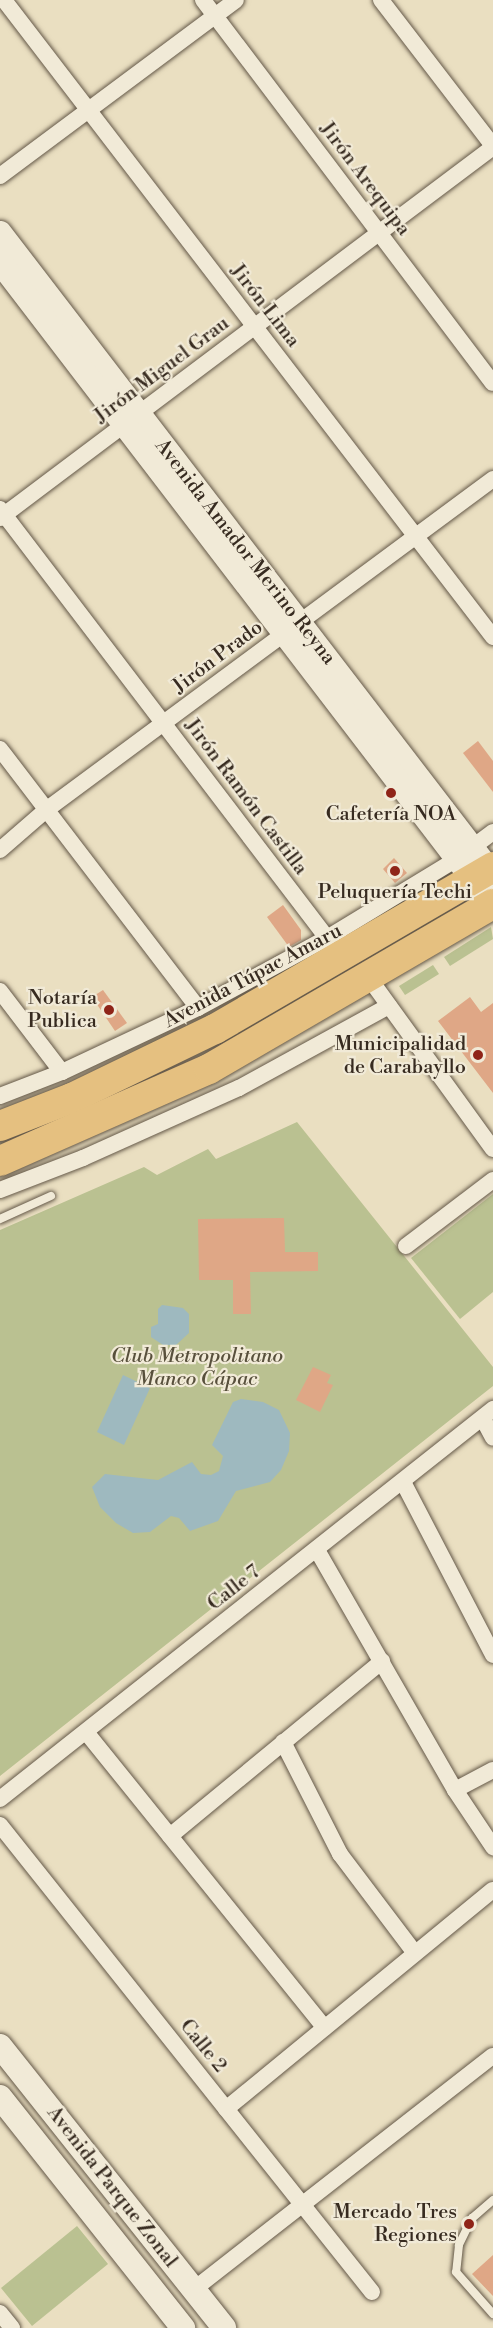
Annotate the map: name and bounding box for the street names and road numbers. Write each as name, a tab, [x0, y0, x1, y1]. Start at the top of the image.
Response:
street label: Jirón Arequipa	[315, 118, 415, 240]
street label: Jirón Lima	[225, 260, 305, 352]
street label: Jirón Miguel Grau	[90, 312, 234, 428]
street label: Avenida Amador Merino Reyna	[150, 434, 340, 670]
street label: Jirón Prado	[168, 615, 268, 699]
street label: Jirón Ramón Castilla	[180, 714, 312, 880]
street label: Avenida Túpac Amaru	[160, 919, 346, 1033]
street label: Calle 7	[203, 1560, 265, 1616]
street label: Calle 2	[174, 2015, 232, 2077]
street label: Avenida Parque Zonal	[42, 2102, 182, 2272]

